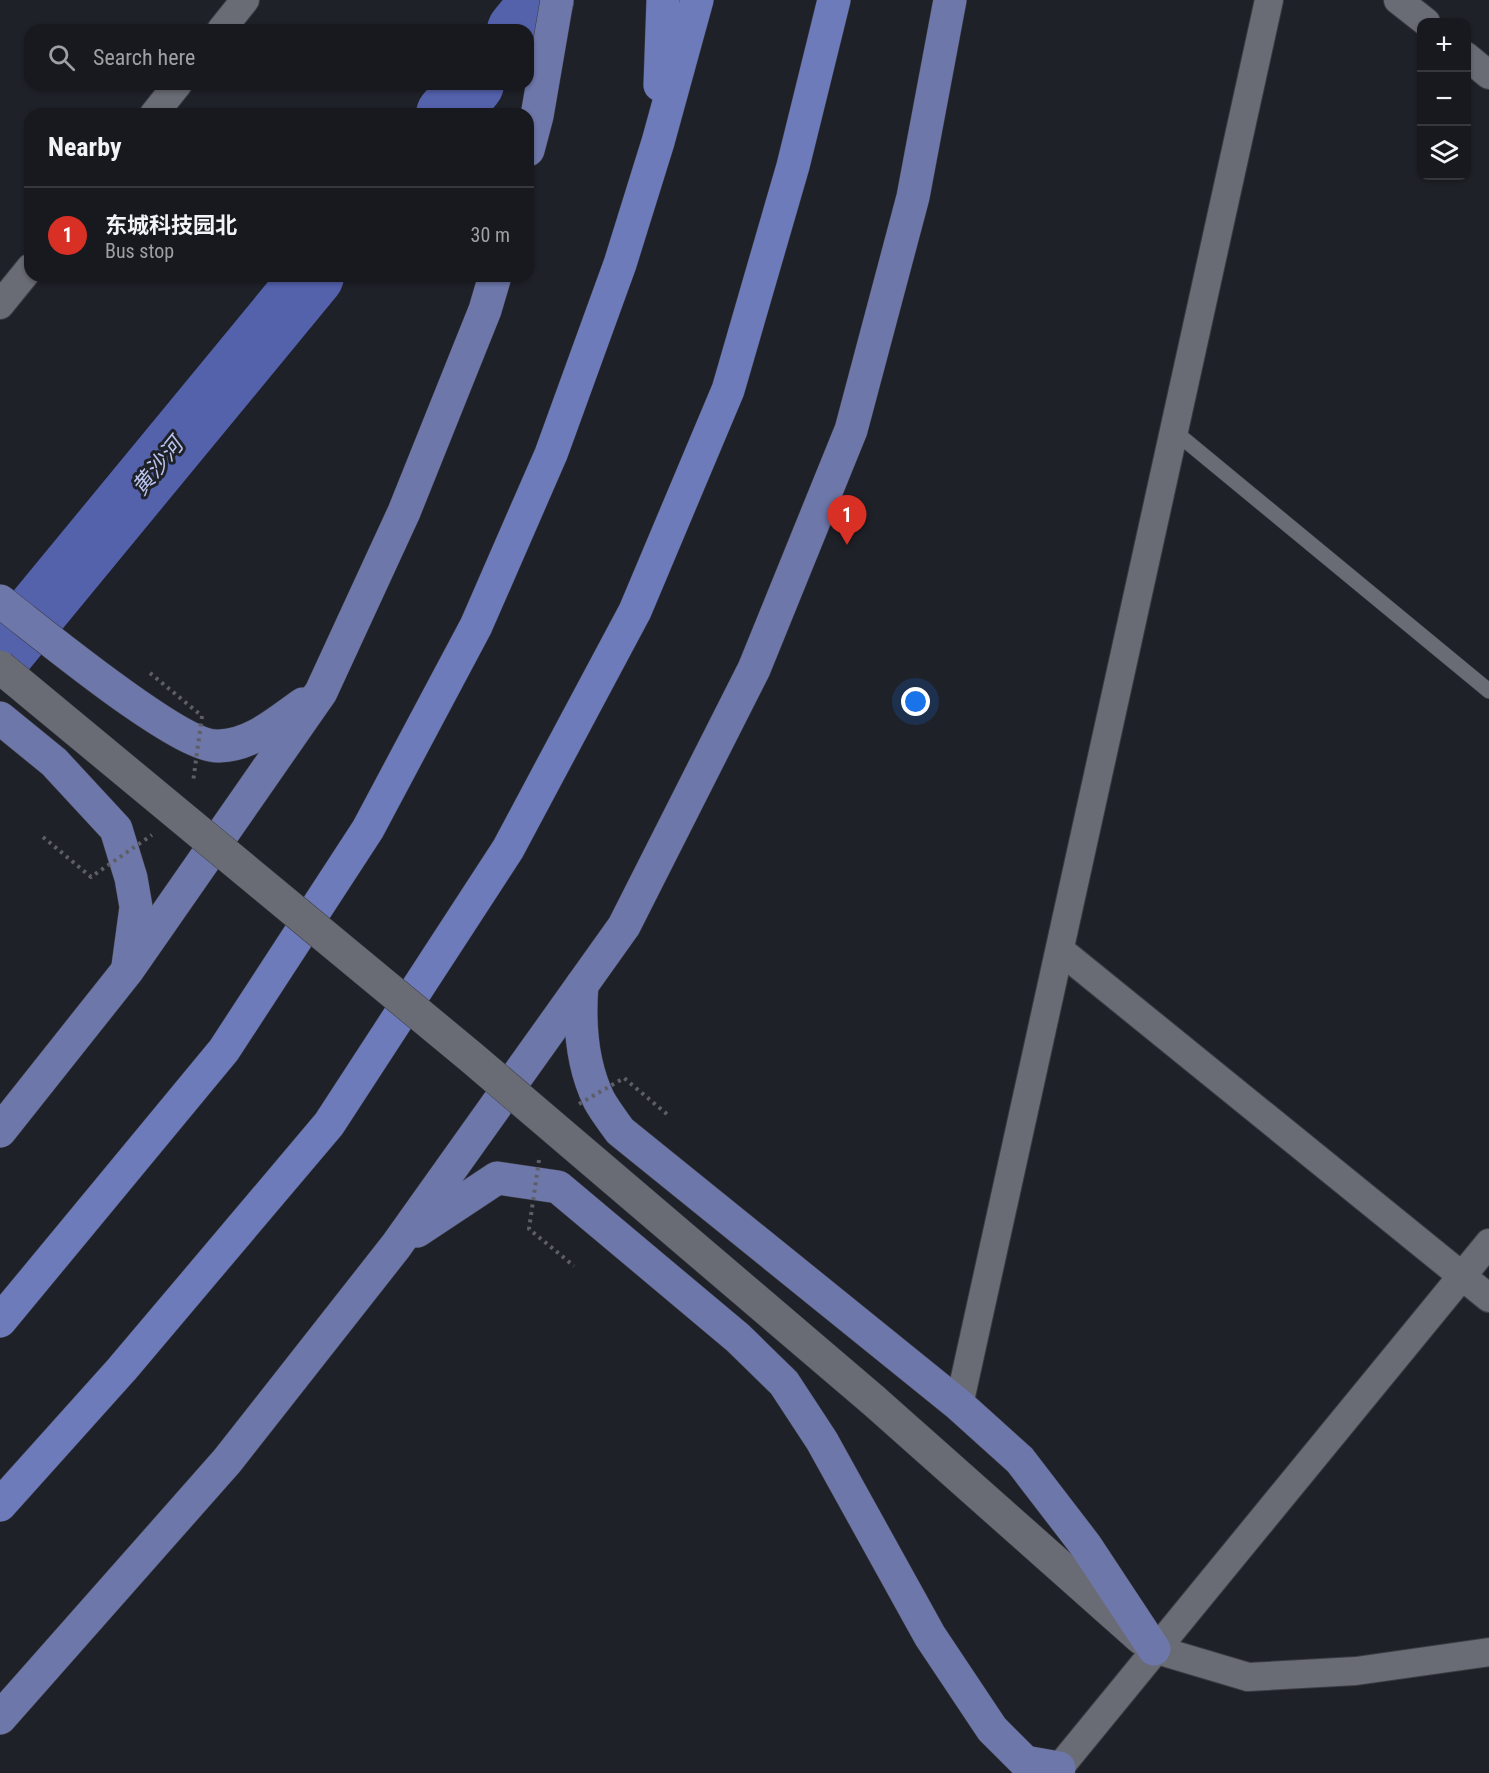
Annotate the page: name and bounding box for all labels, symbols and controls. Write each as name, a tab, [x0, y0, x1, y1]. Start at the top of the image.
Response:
map controls	[1417, 18, 1471, 180]
button: +	[1417, 18, 1471, 72]
search box	[24, 24, 534, 90]
icon: search	[45, 41, 78, 74]
text: Search here	[93, 45, 195, 70]
button: −	[1417, 72, 1471, 126]
button: layers	[1417, 126, 1471, 180]
text: Nearby	[48, 132, 122, 162]
text: 东城科技园北	[105, 213, 237, 238]
text: 1	[62, 223, 73, 247]
text: 30 m	[471, 223, 510, 247]
text: Bus stop	[105, 239, 174, 263]
water label: 黄沙河	[127, 430, 190, 500]
pin: 1	[828, 496, 866, 545]
your location	[901, 687, 930, 716]

